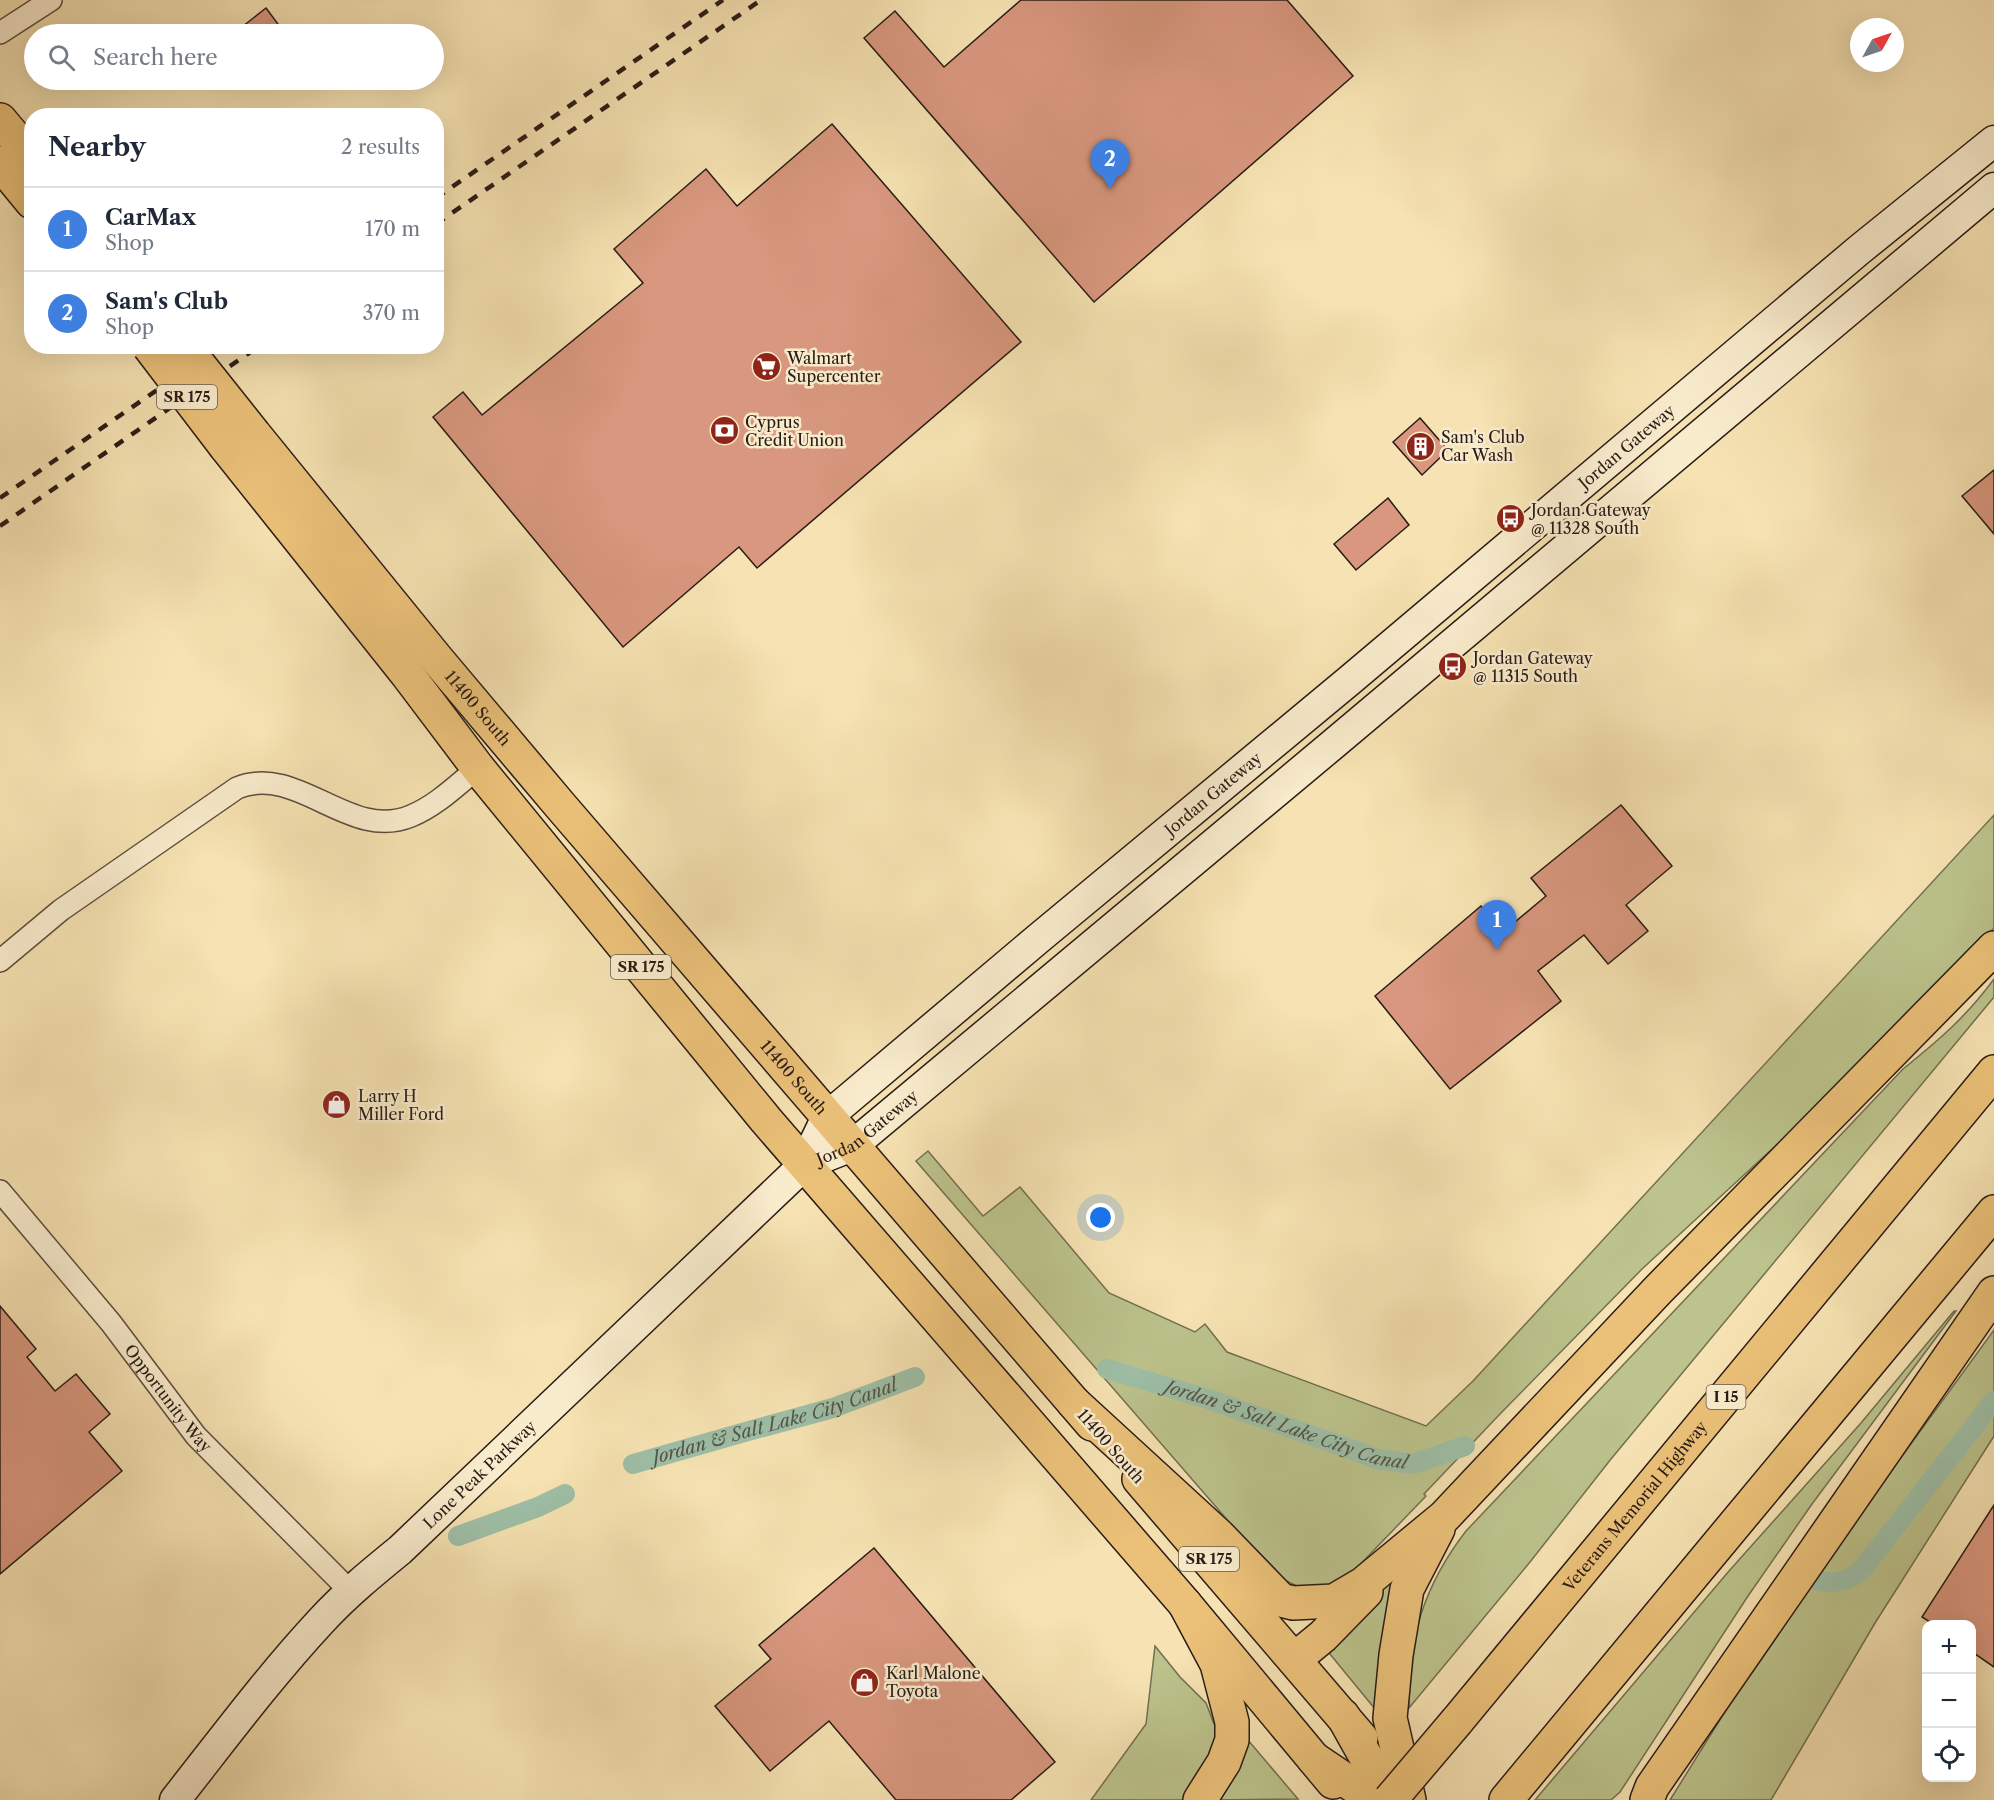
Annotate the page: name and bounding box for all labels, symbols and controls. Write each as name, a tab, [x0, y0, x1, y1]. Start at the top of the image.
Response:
north arrow	[1850, 18, 1904, 72]
search box	[24, 24, 444, 90]
icon: search	[45, 41, 78, 74]
text: Search here	[93, 44, 218, 71]
text: Nearby	[48, 131, 146, 163]
text: 2 results	[341, 135, 420, 159]
pin: 2	[1090, 140, 1130, 189]
text: CarMax	[105, 204, 196, 231]
text: 1	[63, 217, 72, 241]
text: 170 m	[365, 217, 420, 241]
text: Shop	[105, 231, 154, 255]
text: Sam's Club	[105, 288, 228, 315]
text: 2	[62, 301, 73, 325]
text: 370 m	[363, 301, 420, 325]
text: Shop	[105, 315, 154, 339]
place label: Walmart Supercenter	[786, 348, 881, 386]
supermarket icon: Walmart Supercenter	[750, 351, 782, 383]
road number: SR 175	[157, 385, 217, 409]
street label: Jordan Gateway	[1572, 400, 1679, 495]
place label: Cyprus Credit Union	[745, 412, 844, 450]
bank icon: Cyprus Credit Union	[708, 415, 740, 447]
place label: Sam's Club Car Wash	[1441, 427, 1525, 465]
building icon: Sam's Club Car Wash	[1404, 430, 1436, 462]
place label: Jordan Gateway @ 11328 South	[1528, 500, 1652, 538]
bus stop icon: Jordan Gateway @ 11328 South	[1494, 503, 1526, 535]
place label: Jordan Gateway @ 11315 South	[1470, 648, 1594, 686]
bus stop icon: Jordan Gateway @ 11315 South	[1436, 651, 1468, 683]
street label: 11400 South	[441, 666, 515, 750]
street label: Jordan Gateway	[1158, 747, 1266, 842]
pin: 1	[1478, 900, 1516, 950]
road number: SR 175	[611, 955, 671, 979]
street label: 11400 South	[756, 1036, 832, 1119]
street label: Jordan Gateway	[811, 1085, 922, 1170]
place label: Larry H Miller Ford	[358, 1086, 444, 1124]
shop icon: Larry H Miller Ford	[321, 1089, 353, 1121]
your location	[1086, 1203, 1115, 1232]
street label: Opportunity Way	[121, 1340, 217, 1457]
water label: Jordan & Salt Lake City Canal	[645, 1373, 902, 1470]
water label: Jordan & Salt Lake City Canal	[1157, 1374, 1411, 1474]
road number: I 15	[1706, 1385, 1746, 1409]
street label: 11400 South	[1073, 1405, 1149, 1487]
street label: Lone Peak Parkway	[419, 1415, 541, 1533]
street label: Veterans Memorial Highway	[1558, 1416, 1712, 1596]
road number: SR 175	[1179, 1547, 1239, 1571]
map controls	[1922, 1620, 1976, 1782]
button: +	[1922, 1620, 1976, 1674]
place label: Karl Malone Toyota	[886, 1663, 981, 1701]
shop icon: Karl Malone Toyota	[849, 1666, 881, 1698]
button: −	[1922, 1674, 1976, 1728]
button: locate	[1922, 1728, 1976, 1782]

